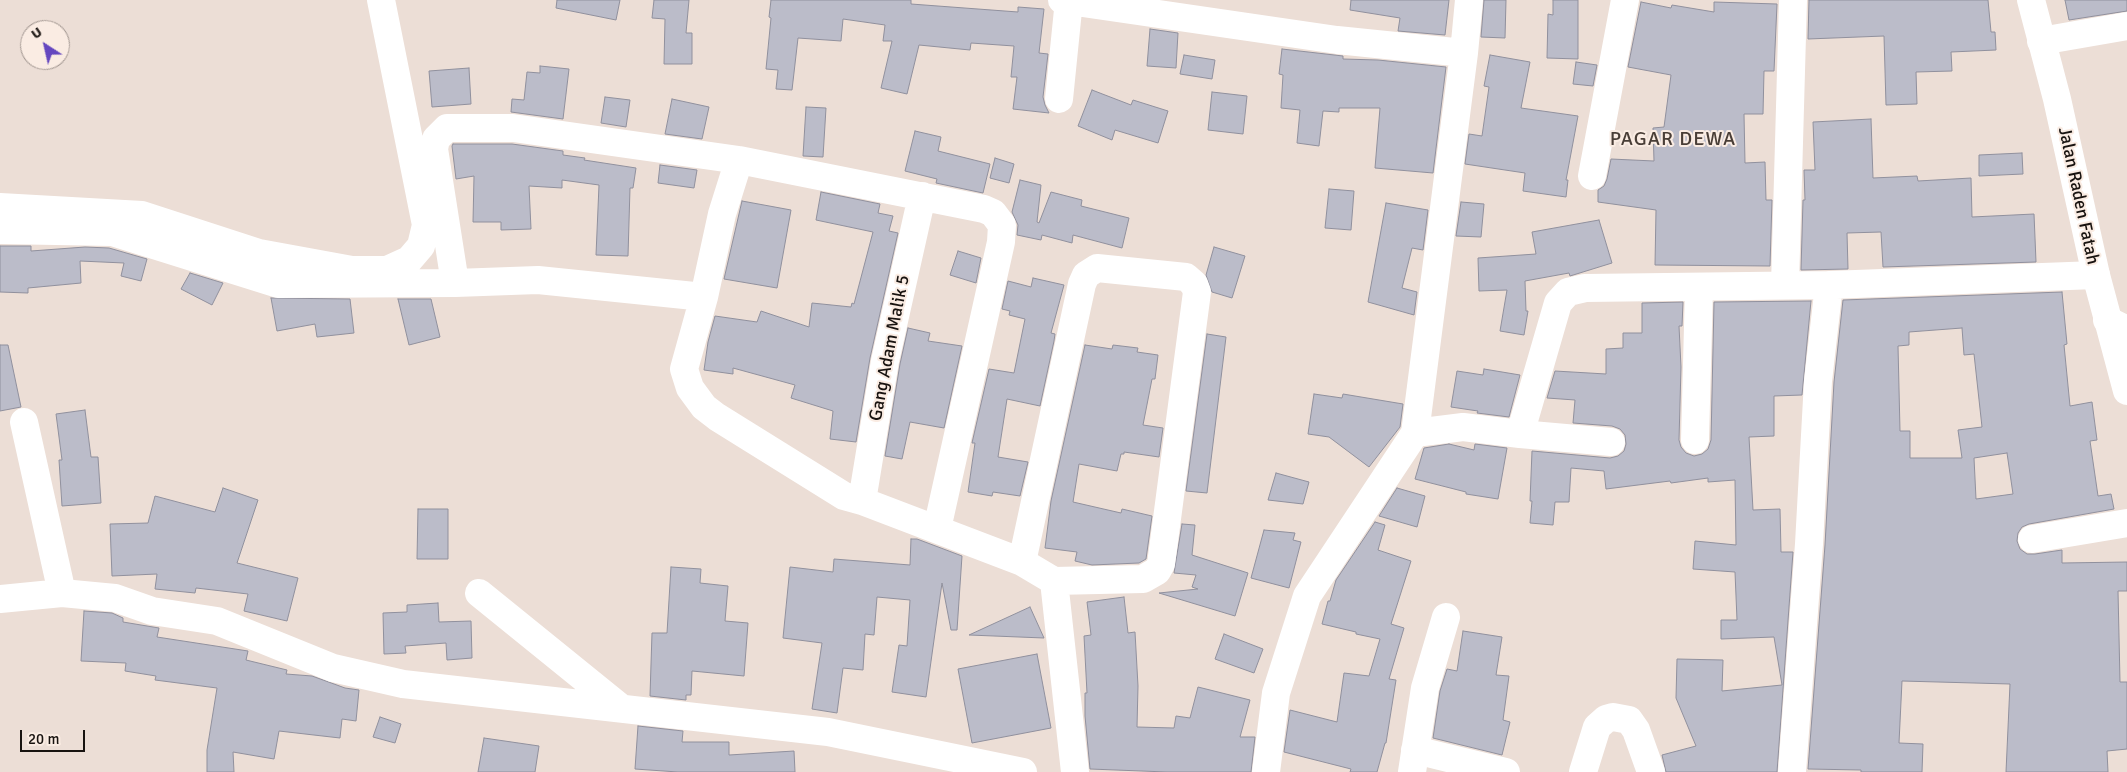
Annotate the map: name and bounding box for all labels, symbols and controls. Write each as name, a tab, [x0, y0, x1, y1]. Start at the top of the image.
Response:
north arrow	[20, 20, 70, 70]
text: U	[28, 23, 45, 43]
street label: Jalan Raden Fatah	[2053, 125, 2103, 267]
district label: PAGAR DEWA	[1608, 128, 1738, 152]
street label: Gang Adam Malik 5	[865, 273, 915, 423]
scale bar	[22, 720, 88, 752]
text: 20 m	[28, 730, 59, 748]

